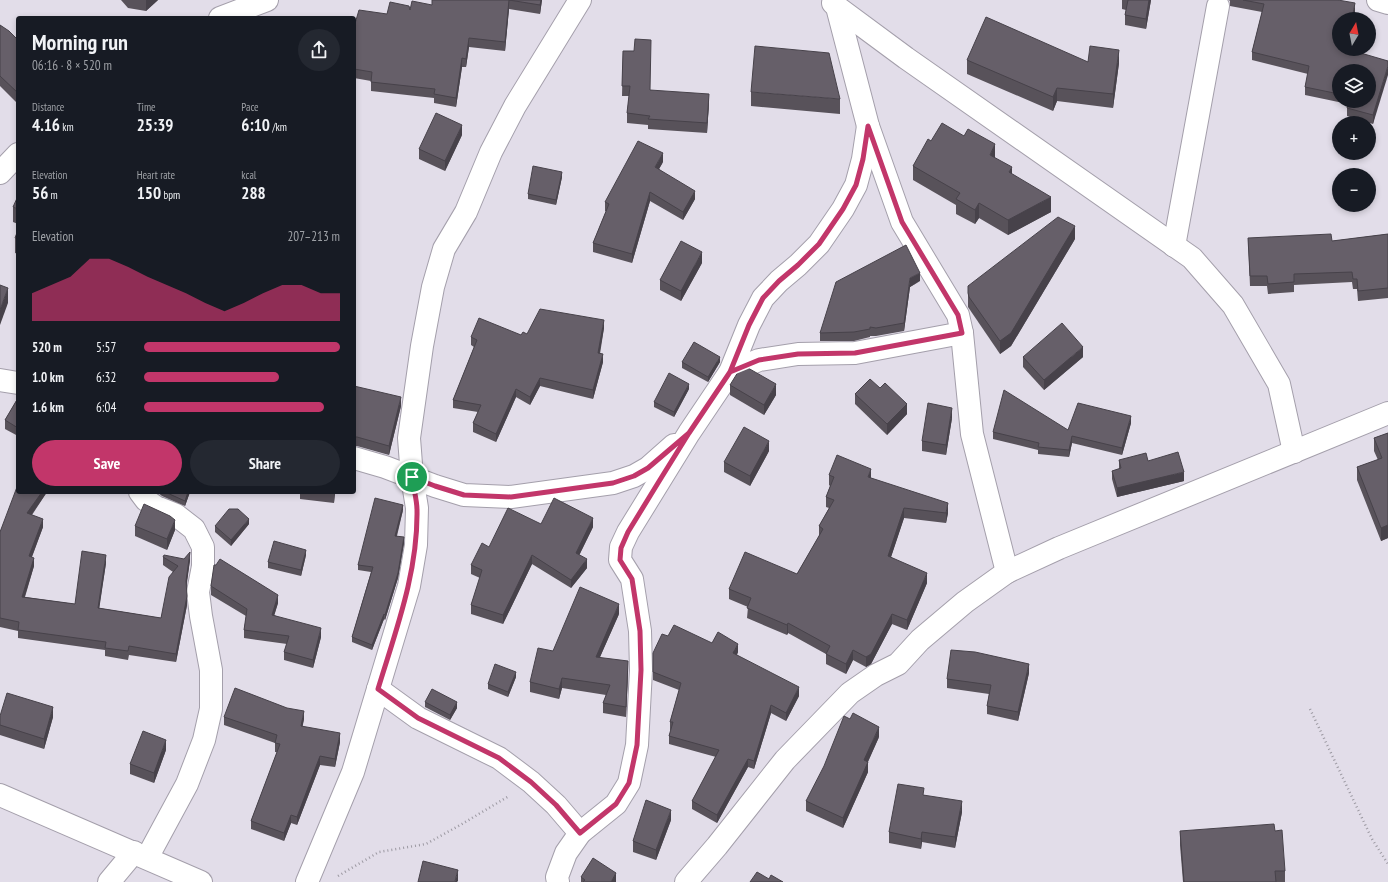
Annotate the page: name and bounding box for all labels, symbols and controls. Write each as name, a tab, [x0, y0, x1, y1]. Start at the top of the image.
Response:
north arrow	[1332, 12, 1376, 56]
map controls	[1332, 12, 1376, 212]
text: Morning run	[32, 28, 128, 56]
button: share	[298, 29, 340, 71]
text: 06:16 · 8 × 520 m	[32, 57, 112, 74]
button: layers	[1332, 64, 1376, 108]
text: Distance	[32, 100, 64, 114]
text: Time	[137, 100, 156, 114]
text: Pace	[241, 100, 259, 114]
text: 4.16	[32, 114, 60, 136]
text: 25:39	[137, 114, 173, 136]
text: 6:10	[241, 114, 270, 136]
button: +	[1332, 116, 1376, 160]
text: km	[60, 120, 74, 134]
text: /km	[270, 120, 287, 134]
text: Elevation	[32, 168, 67, 182]
text: Heart rate	[137, 168, 175, 182]
text: kcal	[241, 168, 256, 182]
button: −	[1332, 168, 1376, 212]
text: 56	[32, 182, 48, 204]
text: 150	[137, 182, 161, 204]
text: 288	[241, 182, 266, 204]
text: m	[48, 188, 58, 202]
text: bpm	[161, 188, 180, 202]
text: Elevation	[32, 228, 74, 245]
text: 207–213 m	[287, 228, 340, 245]
text: 520 m	[32, 339, 62, 356]
text: 5:57	[96, 339, 116, 356]
text: 1.0 km	[32, 369, 64, 386]
text: 6:32	[96, 369, 116, 386]
text: 1.6 km	[32, 399, 64, 416]
text: 6:04	[96, 399, 116, 416]
button: Save	[32, 440, 182, 486]
button: Share	[190, 440, 340, 486]
pin	[395, 460, 429, 494]
icon: arrive	[401, 466, 423, 488]

